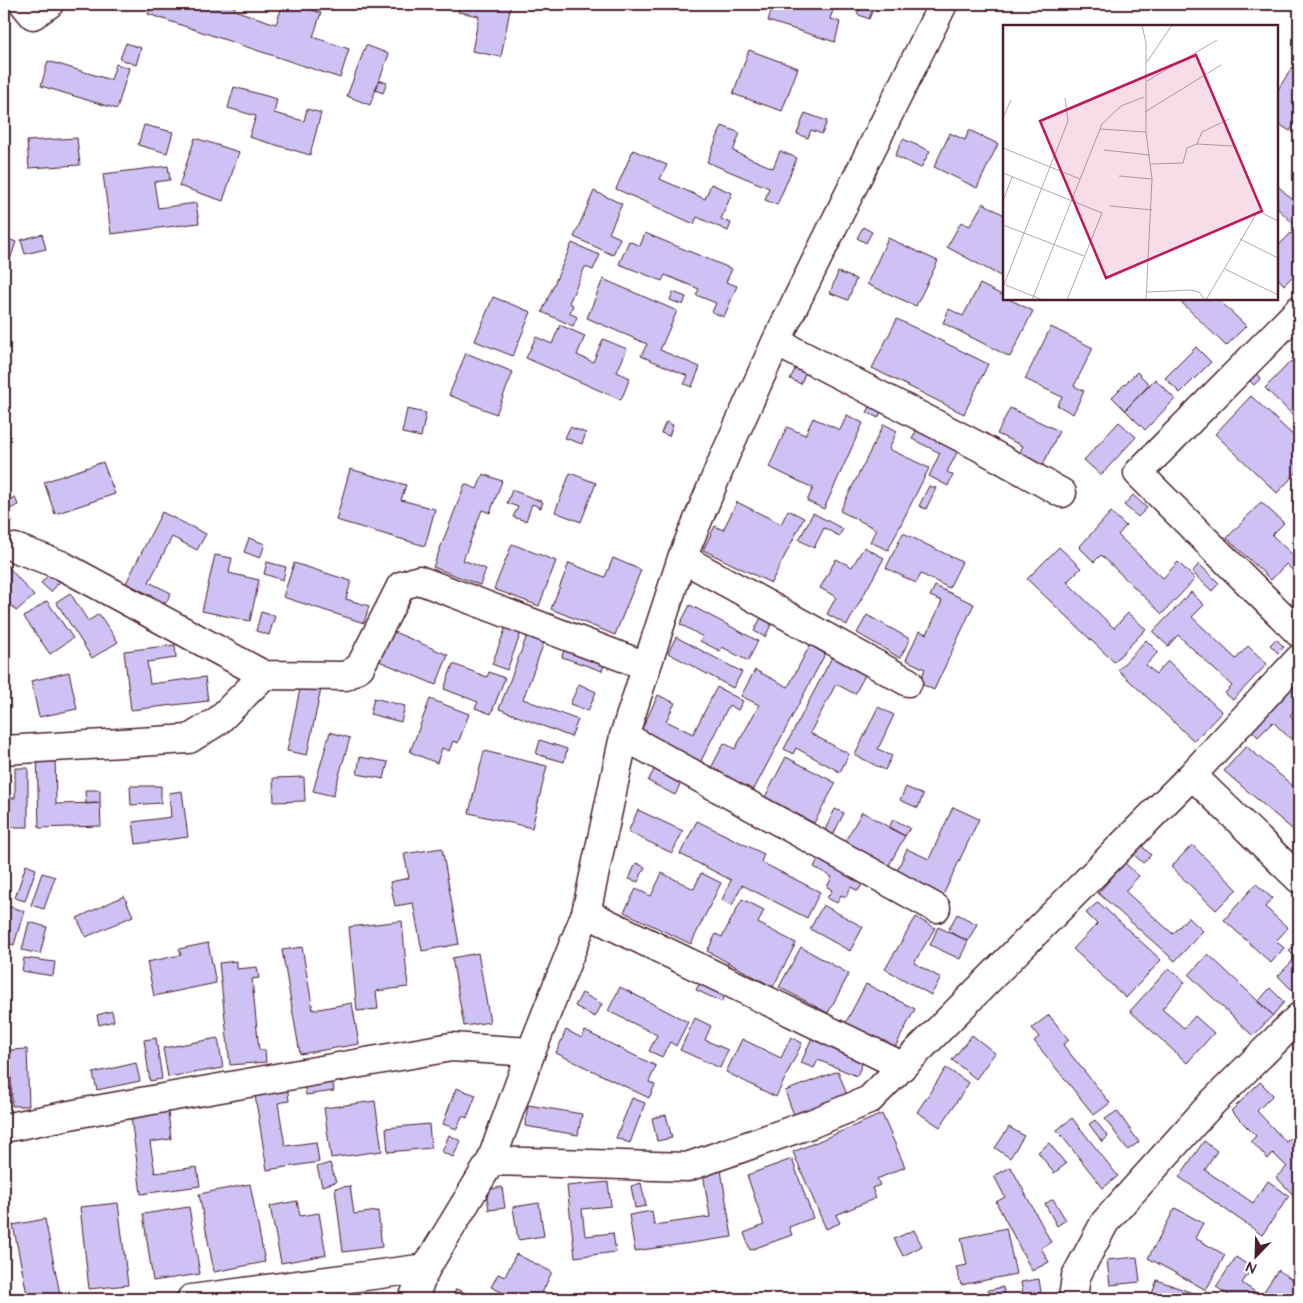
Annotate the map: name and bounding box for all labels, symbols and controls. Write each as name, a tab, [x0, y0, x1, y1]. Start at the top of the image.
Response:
inset map	[1003, 25, 1278, 300]
north arrow	[1230, 1230, 1280, 1280]
text: N	[1243, 1256, 1259, 1278]

